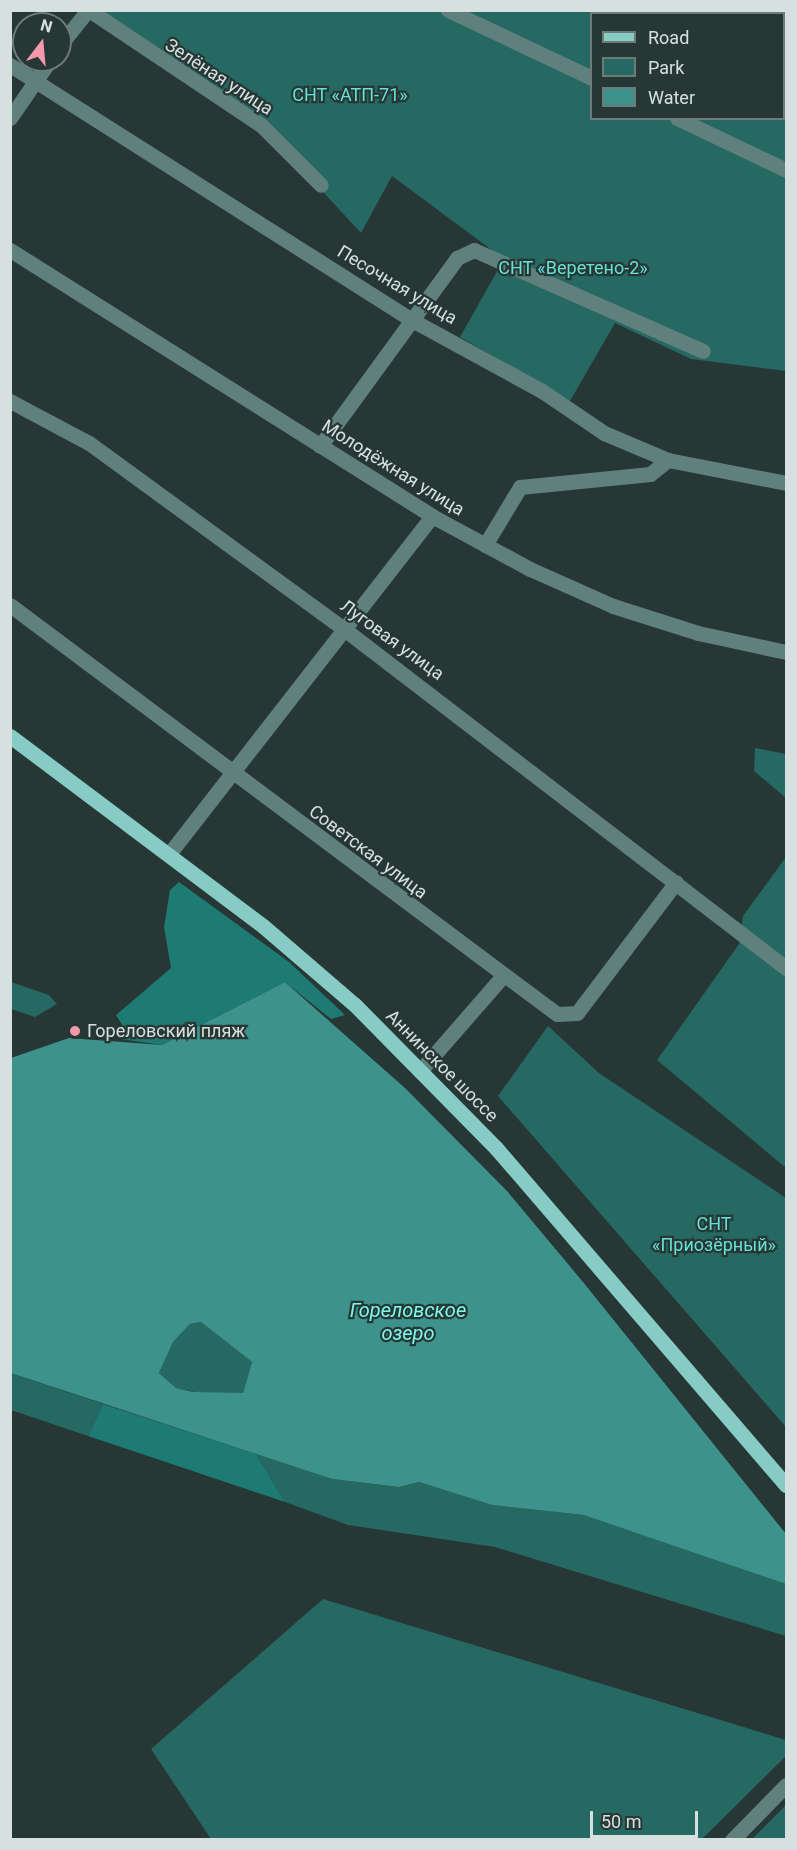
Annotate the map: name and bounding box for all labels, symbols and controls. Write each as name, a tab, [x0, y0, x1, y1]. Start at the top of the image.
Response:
north arrow	[12, 12, 72, 72]
legend	[590, 12, 785, 120]
text: N	[38, 15, 55, 37]
text: Road	[648, 27, 689, 48]
street label: Зелёная улица	[161, 34, 277, 120]
text: Park	[648, 57, 684, 78]
park label: СНТ «АТП-71»	[292, 84, 408, 106]
text: Water	[648, 87, 695, 108]
street label: Песочная улица	[333, 241, 461, 329]
park label: СНТ «Веретено-2»	[498, 257, 648, 279]
street label: Молодёжная улица	[318, 415, 468, 521]
street label: Луговая улица	[336, 595, 448, 685]
street label: Советская улица	[305, 801, 431, 903]
street label: Аннинское шоссе	[381, 1005, 503, 1127]
place label: Гореловский пляж	[87, 1020, 245, 1042]
marker: Гореловский пляж	[68, 1024, 82, 1038]
park label: СНТ «Приозёрный»	[652, 1214, 776, 1256]
water label: Гореловское озеро	[350, 1299, 466, 1346]
scale bar	[593, 1799, 701, 1837]
text: 50 m	[601, 1811, 641, 1832]

